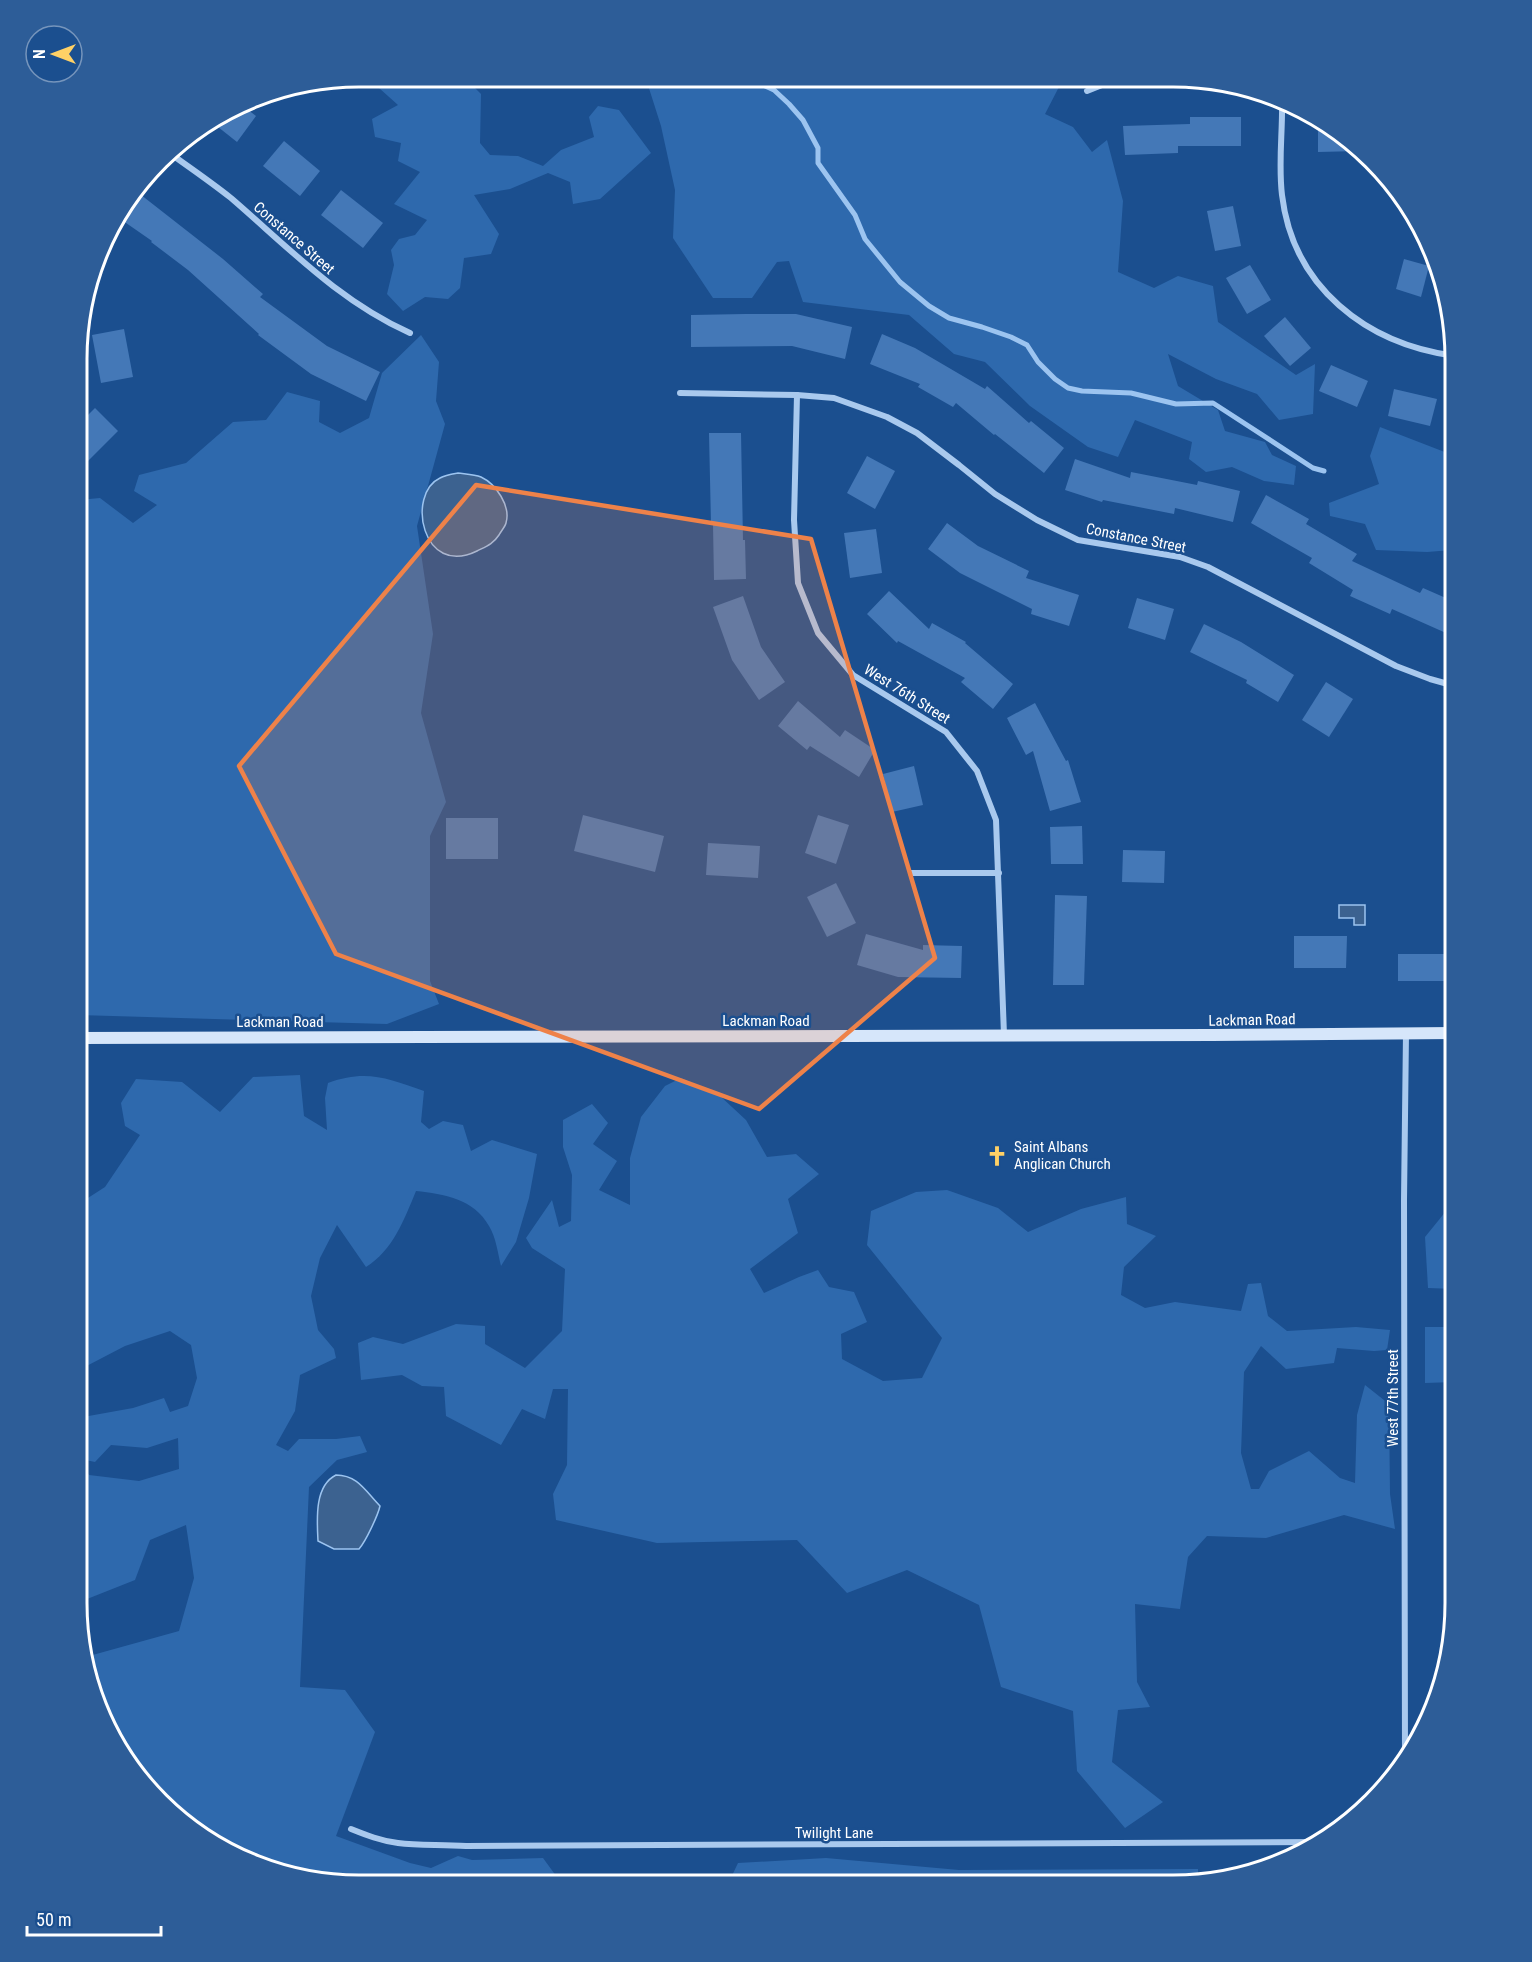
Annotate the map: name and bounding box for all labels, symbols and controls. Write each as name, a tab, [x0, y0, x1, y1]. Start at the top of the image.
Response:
north arrow	[24, 24, 84, 84]
text: N	[30, 49, 49, 59]
street label: Constance Street	[250, 198, 338, 278]
street label: Constance Street	[1084, 519, 1188, 557]
street label: West 76th Street	[861, 660, 953, 728]
street label: Lackman Road	[1208, 1010, 1296, 1030]
street label: Lackman Road	[722, 1012, 810, 1030]
street label: Lackman Road	[236, 1013, 324, 1031]
place label: Saint Albans Anglican Church	[1014, 1138, 1111, 1173]
church icon: Saint Albans Anglican Church	[985, 1144, 1009, 1168]
street label: West 77th Street	[1384, 1349, 1402, 1447]
street label: Twilight Lane	[795, 1824, 873, 1842]
scale bar	[27, 1899, 160, 1937]
text: 50 m	[36, 1909, 71, 1930]

